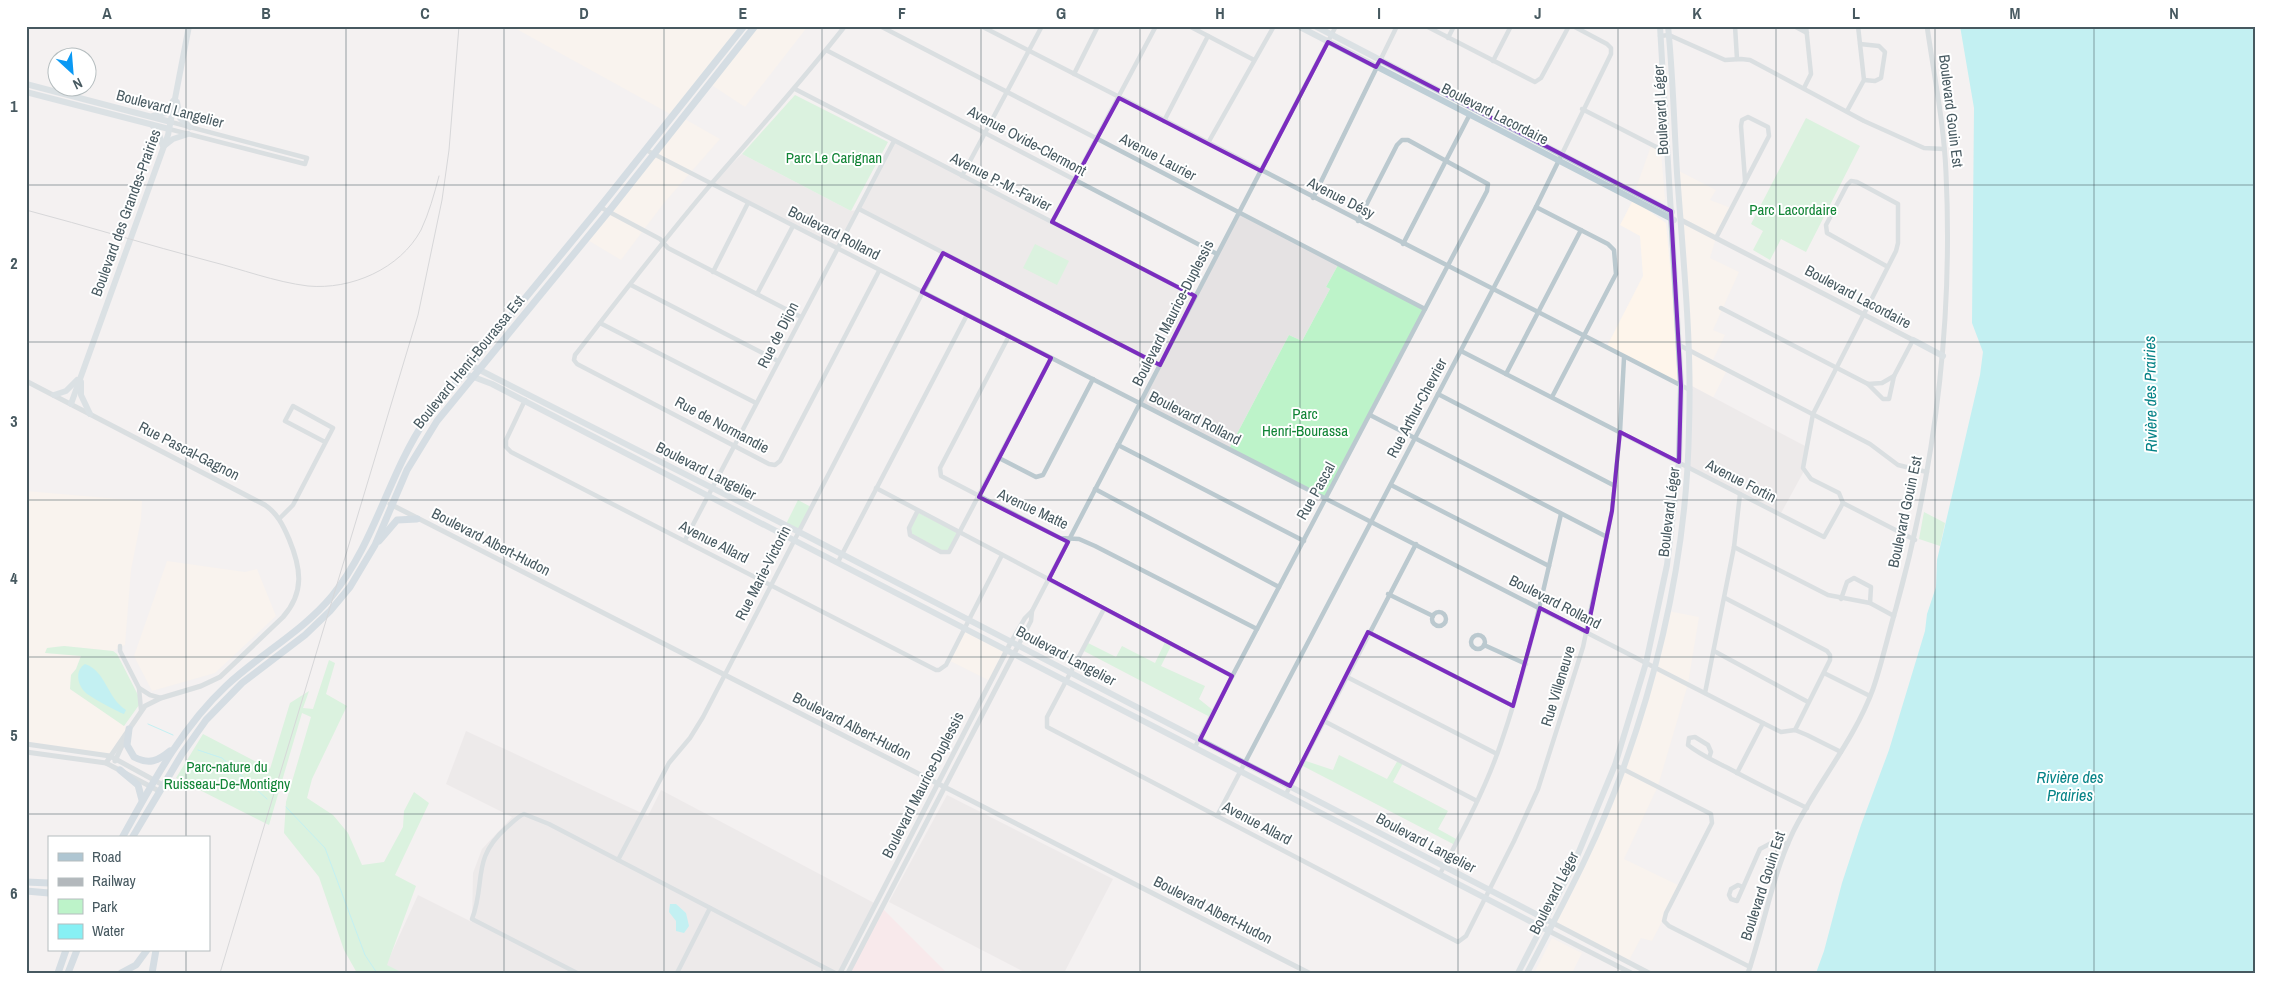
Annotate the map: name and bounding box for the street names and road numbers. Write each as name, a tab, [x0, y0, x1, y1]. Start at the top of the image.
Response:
street label: Boulevard Gouin Est	[1934, 53, 1969, 169]
street label: Boulevard Léger	[1648, 64, 1673, 156]
street label: Boulevard Lacordaire	[1438, 78, 1553, 150]
street label: Boulevard Langelier	[114, 84, 226, 133]
street label: Avenue Ovide-Clermont	[963, 100, 1091, 181]
street label: Boulevard des Grandes-Prairies	[85, 126, 166, 299]
street label: Avenue Laurier	[1115, 127, 1200, 186]
street label: Avenue P.-M.-Favier	[946, 147, 1055, 216]
street label: Avenue Désy	[1303, 171, 1379, 224]
street label: Boulevard Rolland	[785, 200, 884, 265]
street label: Boulevard Maurice-Duplessis	[1127, 236, 1219, 389]
street label: Boulevard Lacordaire	[1801, 260, 1915, 334]
street label: Boulevard Henri-Bourassa Est	[408, 290, 529, 433]
street label: Rue de Dijon	[752, 298, 803, 372]
street label: Rue Arthur-Chevrier	[1381, 354, 1452, 461]
street label: Boulevard Rolland	[1146, 385, 1245, 450]
street label: Rue de Normandie	[671, 391, 773, 458]
street label: Rue Pascal-Gagnon	[135, 416, 243, 485]
street label: Boulevard Langelier	[652, 436, 760, 505]
street label: Avenue Fortin	[1702, 453, 1780, 507]
street label: Boulevard Gouin Est	[1882, 454, 1927, 570]
street label: Rue Pascal	[1291, 458, 1340, 523]
street label: Boulevard Léger	[1653, 466, 1684, 558]
street label: Avenue Matte	[994, 483, 1072, 534]
street label: Boulevard Albert-Hudon	[428, 503, 554, 581]
street label: Avenue Allard	[675, 515, 753, 568]
street label: Rue Marie-Victorin	[730, 522, 795, 624]
street label: Boulevard Rolland	[1506, 569, 1605, 634]
street label: Boulevard Langelier	[1013, 620, 1120, 691]
street label: Rue Villeneuve	[1535, 643, 1580, 729]
street label: Boulevard Albert-Hudon	[789, 687, 915, 765]
street label: Boulevard Maurice-Duplessis	[877, 708, 969, 861]
street label: Avenue Allard	[1218, 795, 1296, 850]
street label: Boulevard Langelier	[1373, 807, 1480, 878]
street label: Boulevard Gouin Est	[1735, 828, 1790, 943]
street label: Boulevard Léger	[1524, 848, 1583, 938]
street label: Boulevard Albert-Hudon	[1150, 871, 1276, 949]

